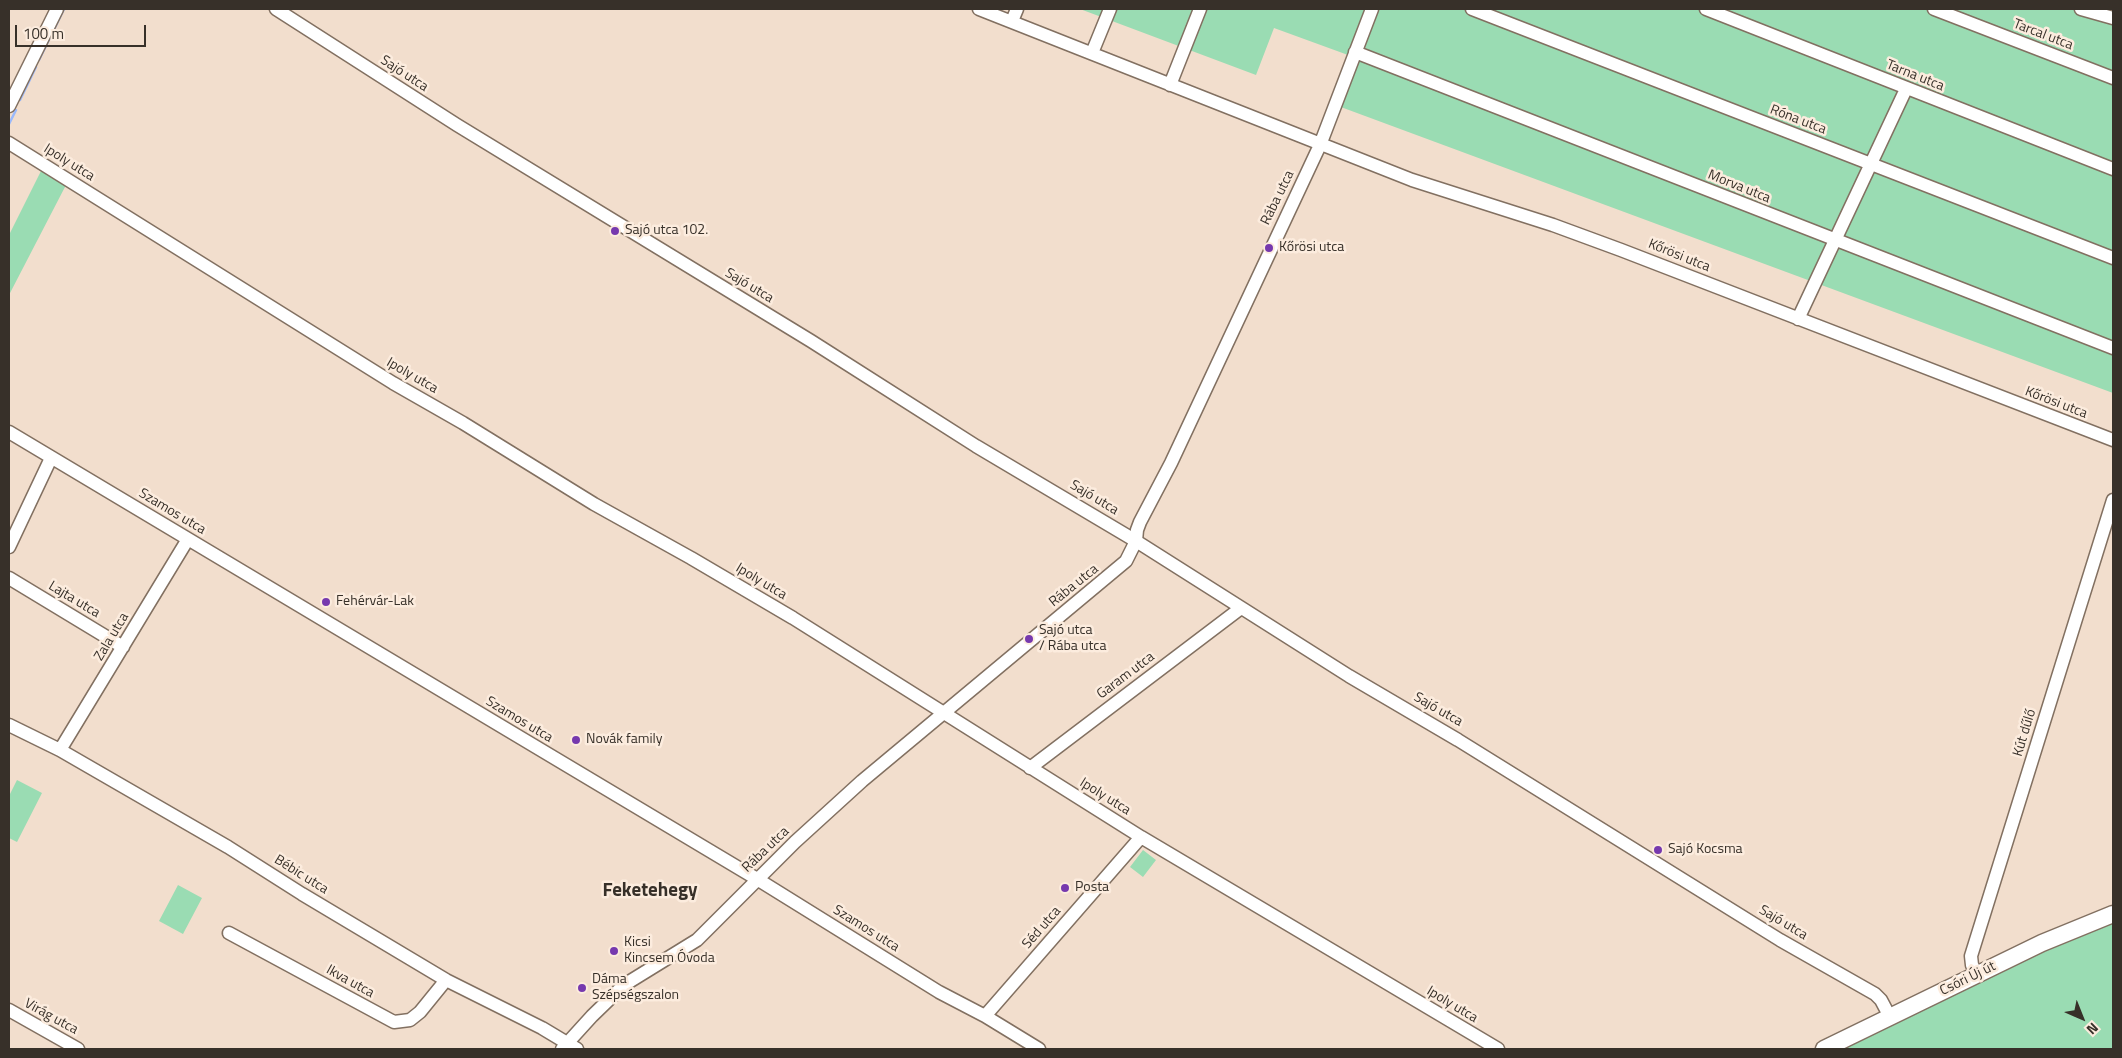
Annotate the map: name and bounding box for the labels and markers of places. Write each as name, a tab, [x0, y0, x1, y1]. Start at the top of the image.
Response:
place label: Sajó utca 102.	[625, 223, 708, 239]
marker: Sajó utca 102.	[609, 225, 621, 237]
place label: Kőrösi utca	[1279, 240, 1344, 256]
marker: Kőrösi utca	[1263, 242, 1275, 254]
place label: Fehérvár-Lak	[336, 594, 414, 610]
marker: Fehérvár-Lak	[320, 596, 332, 608]
place label: Sajó utca / Rába utca	[1039, 623, 1106, 656]
marker: Sajó utca / Rába utca	[1023, 633, 1035, 645]
place label: Novák family	[586, 732, 662, 748]
marker: Novák family	[570, 734, 582, 746]
place label: Sajó Kocsma	[1668, 842, 1743, 858]
marker: Sajó Kocsma	[1652, 844, 1664, 856]
place label: Posta	[1075, 880, 1109, 896]
marker: Posta	[1059, 882, 1071, 894]
place label: Kicsi Kincsem Óvoda	[624, 935, 715, 968]
marker: Kicsi Kincsem Óvoda	[608, 945, 620, 957]
place label: Dáma Szépségszalon	[592, 972, 679, 1004]
marker: Dáma Szépségszalon	[576, 982, 588, 994]

